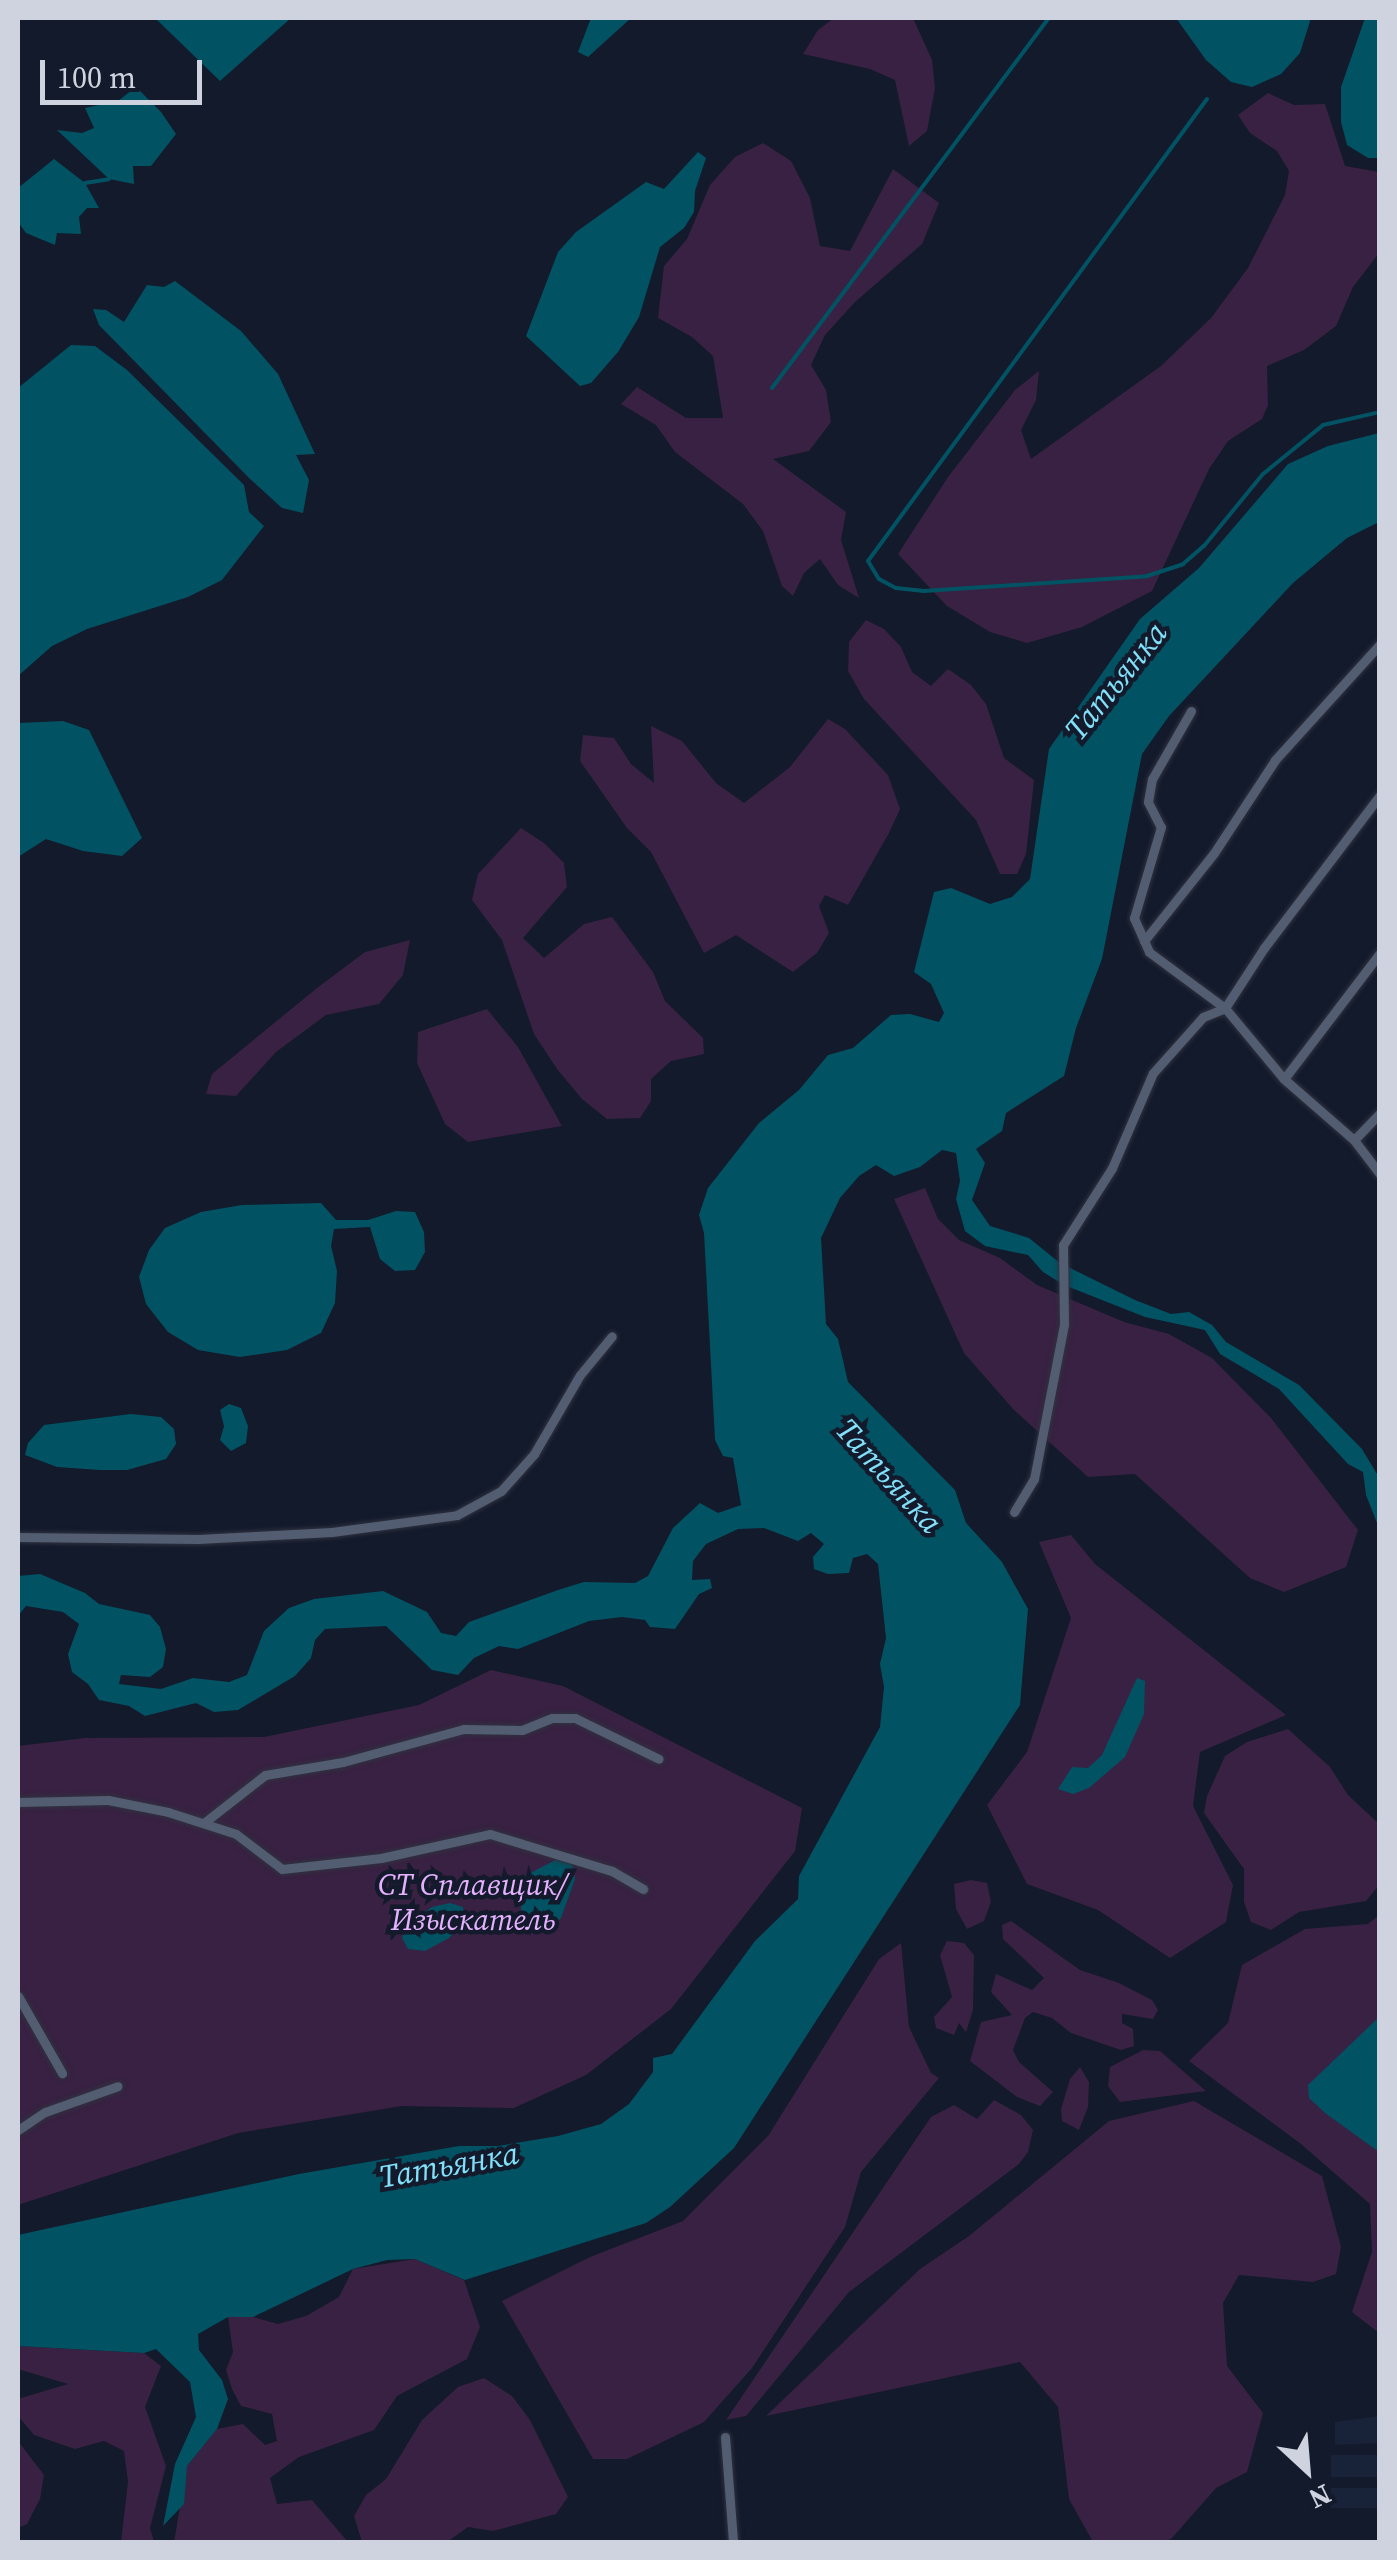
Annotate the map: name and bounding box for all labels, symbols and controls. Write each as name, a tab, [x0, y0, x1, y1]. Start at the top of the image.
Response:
scale bar	[45, 40, 208, 102]
text: 100 m	[57, 57, 136, 98]
water label: Татьянка	[1057, 614, 1175, 748]
water label: Татьянка	[828, 1411, 950, 1541]
park label: СТ Сплавщик/ Изыскатель	[378, 1867, 568, 1938]
water label: Татьянка	[376, 2134, 522, 2196]
north arrow	[1257, 2420, 1357, 2520]
text: N	[1303, 2475, 1338, 2519]

